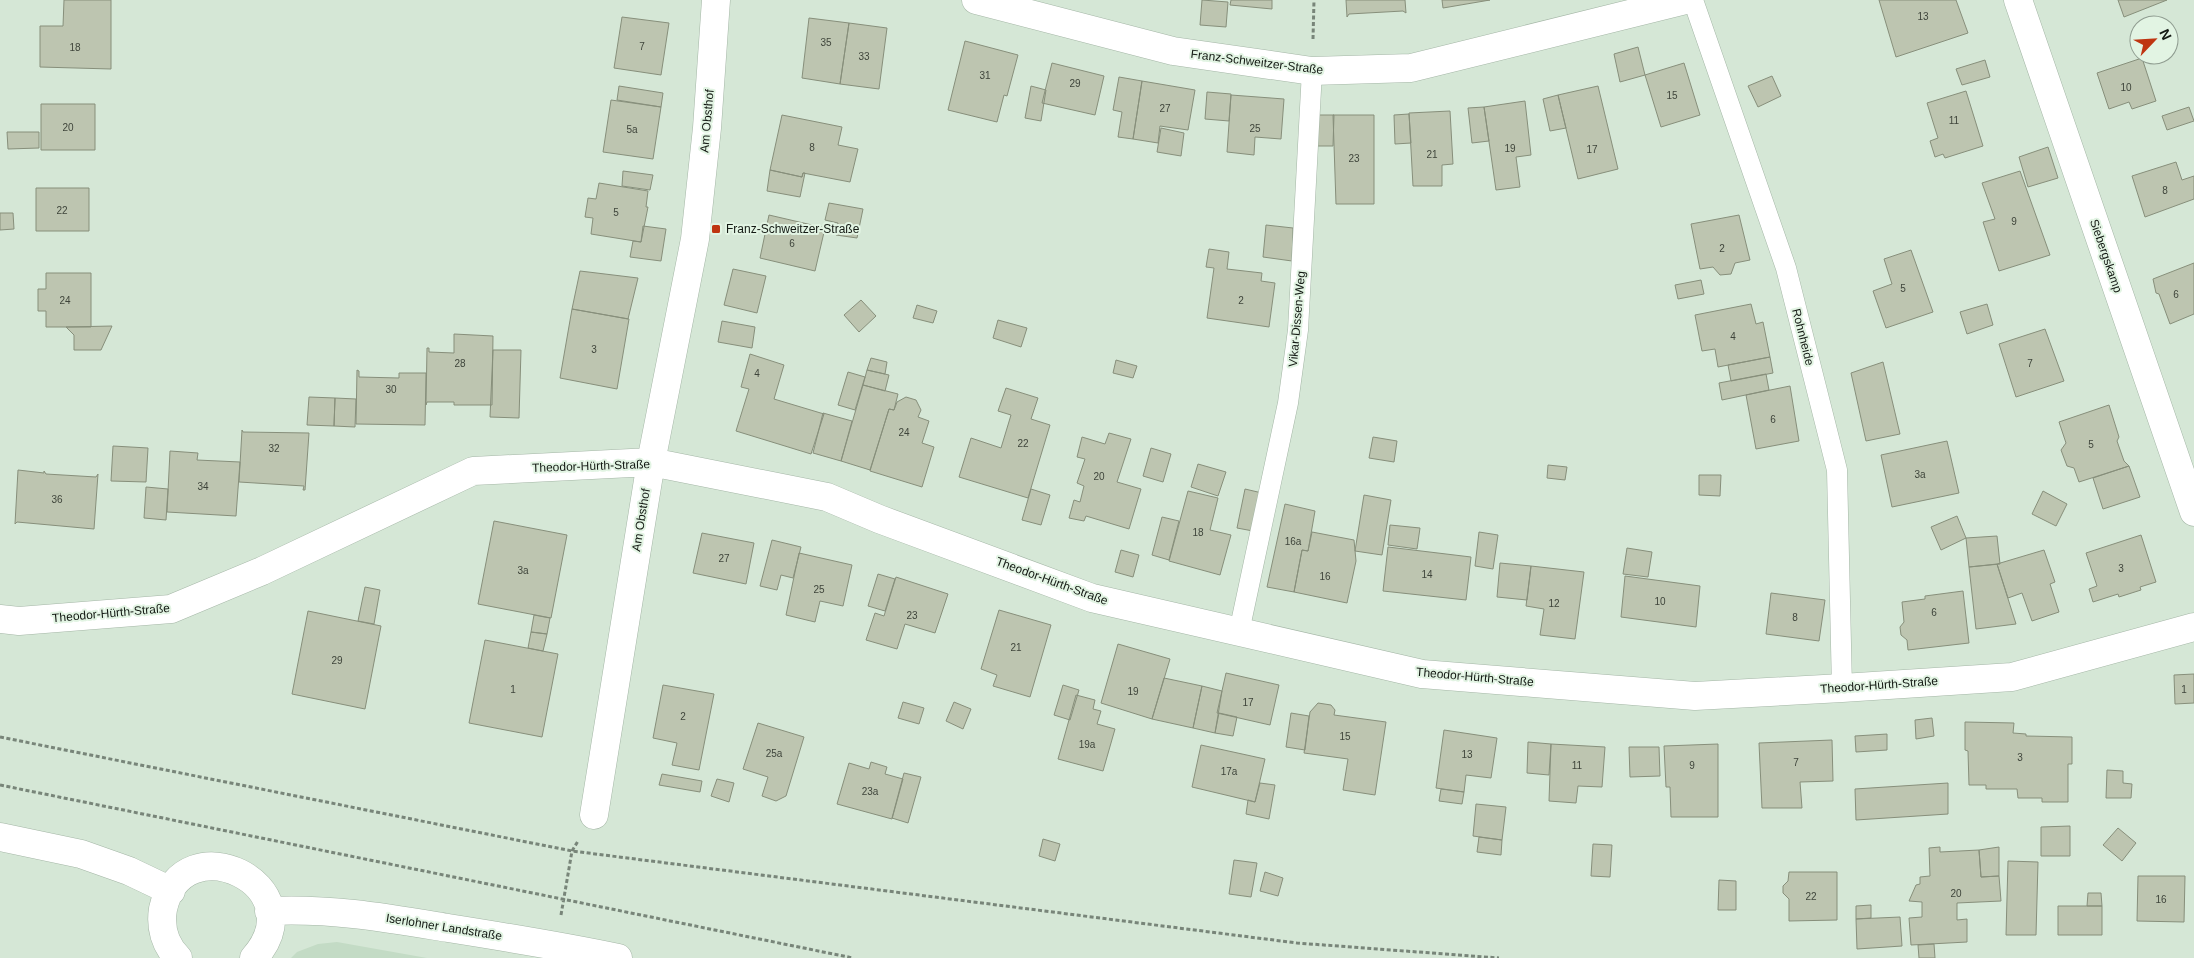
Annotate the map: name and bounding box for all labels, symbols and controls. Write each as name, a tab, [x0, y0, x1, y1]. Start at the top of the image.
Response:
house number: 13	[1917, 11, 1929, 22]
north arrow	[2129, 15, 2179, 65]
text: N	[2156, 27, 2175, 42]
house number: 35	[820, 37, 832, 48]
house number: 7	[639, 41, 645, 52]
house number: 18	[69, 42, 81, 53]
street label: Franz-Schweitzer-Straße	[1190, 47, 1324, 77]
house number: 33	[858, 51, 870, 62]
house number: 31	[979, 70, 991, 81]
house number: 29	[1069, 78, 1081, 89]
house number: 10	[2120, 82, 2132, 93]
street label: Am Obsthof	[697, 88, 717, 153]
house number: 15	[1666, 90, 1678, 101]
house number: 27	[1159, 103, 1171, 114]
house number: 11	[1949, 115, 1960, 126]
house number: 20	[62, 122, 74, 133]
house number: 25	[1249, 123, 1261, 134]
house number: 5a	[626, 124, 638, 135]
house number: 8	[809, 142, 815, 153]
house number: 19	[1504, 143, 1516, 154]
house number: 17	[1586, 144, 1598, 155]
house number: 21	[1426, 149, 1438, 160]
house number: 23	[1348, 153, 1360, 164]
house number: 8	[2162, 185, 2168, 196]
house number: 22	[56, 205, 68, 216]
house number: 5	[613, 207, 619, 218]
house number: 9	[2011, 216, 2017, 227]
street label: Siebergskamp	[2087, 217, 2125, 295]
place label: Franz-Schweitzer-Straße	[726, 222, 860, 236]
marker: Franz-Schweitzer-Straße	[710, 223, 722, 235]
house number: 6	[789, 238, 795, 249]
house number: 2	[1719, 243, 1725, 254]
street label: Vikar-Dissen-Weg	[1286, 270, 1308, 368]
house number: 5	[1900, 283, 1906, 294]
house number: 6	[2173, 289, 2179, 300]
house number: 24	[59, 295, 71, 306]
house number: 2	[1238, 295, 1244, 306]
street label: Rohnheide	[1789, 307, 1817, 367]
house number: 4	[1730, 331, 1736, 342]
house number: 3	[591, 344, 597, 355]
house number: 28	[454, 358, 466, 369]
house number: 7	[2027, 358, 2033, 369]
house number: 4	[754, 368, 760, 379]
house number: 30	[385, 384, 397, 395]
house number: 6	[1770, 414, 1776, 425]
house number: 24	[898, 427, 910, 438]
house number: 22	[1017, 438, 1029, 449]
house number: 5	[2088, 439, 2094, 450]
house number: 32	[268, 443, 280, 454]
street label: Theodor-Hürth-Straße	[532, 457, 651, 475]
house number: 3a	[1914, 469, 1926, 480]
house number: 20	[1093, 471, 1105, 482]
house number: 34	[197, 481, 209, 492]
street label: Am Obsthof	[629, 487, 653, 552]
house number: 36	[51, 494, 63, 505]
house number: 18	[1192, 527, 1204, 538]
house number: 16a	[1285, 536, 1302, 547]
house number: 27	[718, 553, 730, 564]
street label: Theodor-Hürth-Straße	[994, 554, 1110, 608]
house number: 3	[2118, 563, 2124, 574]
house number: 3a	[517, 565, 529, 576]
house number: 14	[1421, 569, 1433, 580]
house number: 16	[1319, 571, 1331, 582]
house number: 25	[813, 584, 825, 595]
house number: 10	[1654, 596, 1666, 607]
house number: 12	[1548, 598, 1560, 609]
street label: Theodor-Hürth-Straße	[52, 601, 171, 625]
house number: 6	[1931, 607, 1937, 618]
house number: 23	[906, 610, 918, 621]
house number: 8	[1792, 612, 1798, 623]
house number: 21	[1010, 642, 1022, 653]
house number: 29	[331, 655, 343, 666]
street label: Theodor-Hürth-Straße	[1416, 665, 1535, 689]
street label: Theodor-Hürth-Straße	[1820, 674, 1939, 696]
house number: 1	[510, 684, 516, 695]
house number: 1	[2181, 684, 2187, 695]
house number: 19	[1127, 686, 1139, 697]
house number: 17	[1242, 697, 1254, 708]
house number: 2	[680, 711, 686, 722]
house number: 15	[1339, 731, 1351, 742]
house number: 19a	[1079, 739, 1096, 750]
house number: 25a	[766, 748, 783, 759]
house number: 13	[1461, 749, 1473, 760]
house number: 3	[2017, 752, 2023, 763]
house number: 7	[1793, 757, 1799, 768]
house number: 11	[1572, 760, 1583, 771]
house number: 9	[1689, 760, 1695, 771]
house number: 17a	[1221, 766, 1238, 777]
house number: 23a	[862, 786, 879, 797]
house number: 20	[1950, 888, 1962, 899]
house number: 22	[1805, 891, 1817, 902]
house number: 16	[2155, 894, 2167, 905]
street label: Iserlohner Landstraße	[385, 911, 503, 943]

